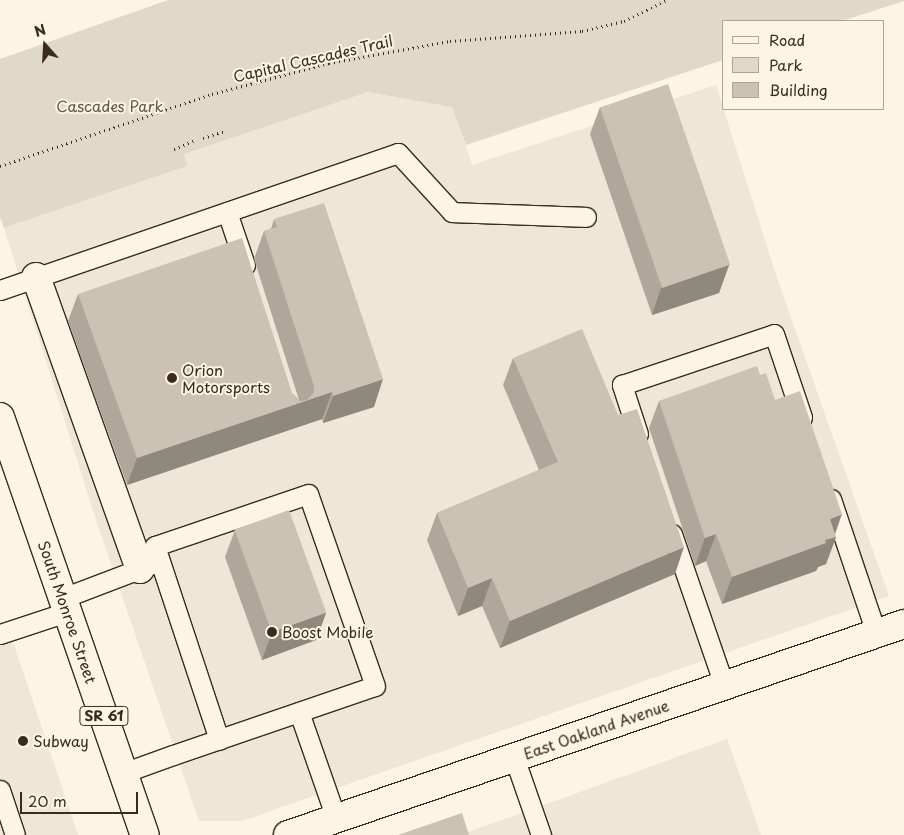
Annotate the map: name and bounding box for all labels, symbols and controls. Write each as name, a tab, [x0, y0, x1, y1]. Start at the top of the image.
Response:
text: N	[31, 19, 49, 42]
north arrow	[20, 20, 70, 70]
legend	[722, 20, 884, 110]
text: Road	[769, 28, 805, 51]
street label: Capital Cascades Trail	[230, 31, 396, 85]
text: Park	[769, 53, 803, 76]
text: Building	[769, 78, 828, 101]
park label: Cascades Park	[57, 97, 163, 115]
place label: Orion Motorsports	[182, 360, 270, 395]
marker: Orion Motorsports	[166, 372, 178, 384]
street label: South Monroe Street	[35, 538, 101, 686]
place label: Boost Mobile	[282, 623, 375, 641]
marker: Boost Mobile	[266, 626, 278, 638]
street label: East Oakland Avenue	[521, 696, 671, 762]
road number: SR 61	[79, 704, 129, 728]
place label: Subway	[33, 732, 89, 750]
marker: Subway	[17, 735, 29, 747]
scale bar	[22, 782, 140, 814]
text: 20 m	[28, 789, 67, 812]

